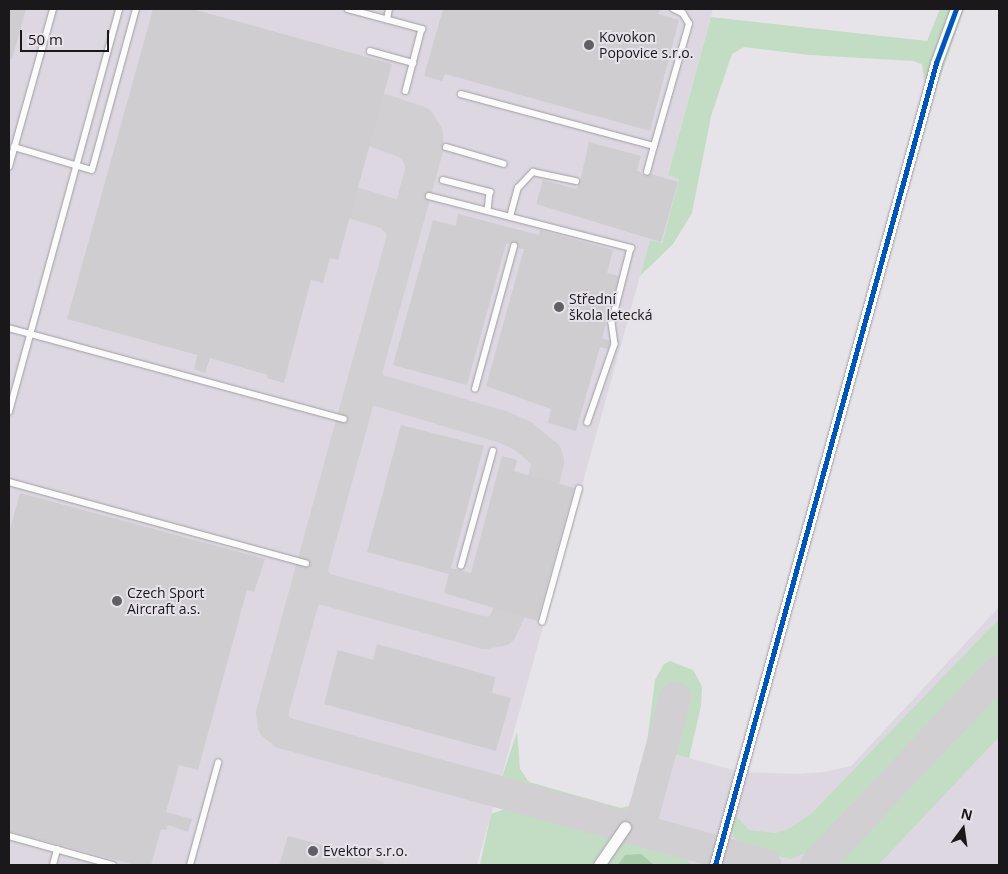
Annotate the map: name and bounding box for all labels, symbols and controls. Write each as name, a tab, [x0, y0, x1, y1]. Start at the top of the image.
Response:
scale bar	[22, 20, 111, 52]
text: 50 m	[28, 29, 63, 49]
place label: Kovokon Popovice s.r.o.	[599, 29, 693, 62]
marker: Kovokon Popovice s.r.o.	[583, 39, 595, 51]
place label: Střední škola letecká	[569, 291, 652, 324]
marker: Střední škola letecká	[553, 301, 565, 313]
place label: Czech Sport Aircraft a.s.	[127, 585, 205, 618]
marker: Czech Sport Aircraft a.s.	[111, 595, 123, 607]
text: N	[959, 803, 975, 825]
north arrow	[938, 804, 988, 854]
place label: Evektor s.r.o.	[323, 843, 408, 859]
marker: Evektor s.r.o.	[307, 845, 319, 857]

